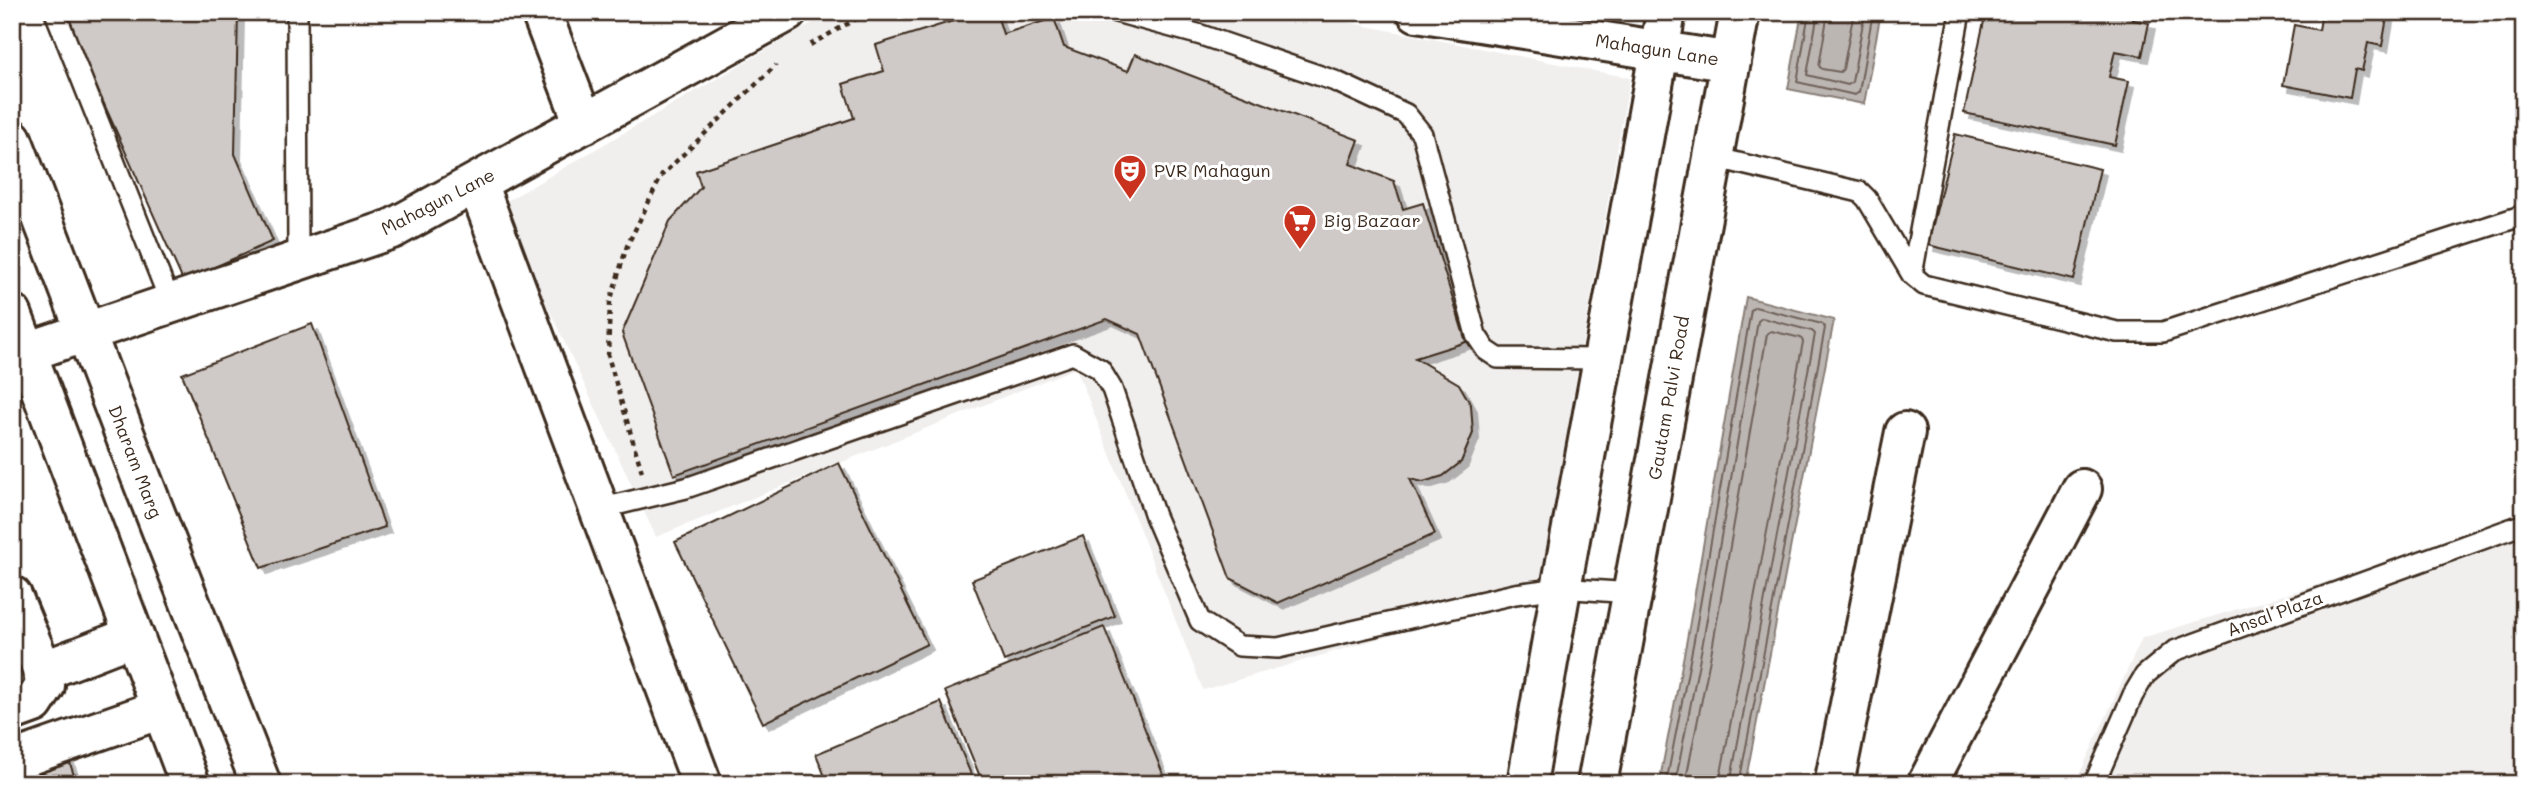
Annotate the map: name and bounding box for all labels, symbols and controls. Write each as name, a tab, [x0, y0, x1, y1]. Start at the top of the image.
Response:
street label: Mahagun Lane	[1594, 27, 1721, 71]
theatre icon: PVR Mahagun	[1111, 152, 1149, 201]
place label: PVR Mahagun	[1154, 158, 1271, 182]
street label: Mahagun Lane	[377, 162, 499, 240]
supermarket icon: Big Bazaar	[1281, 202, 1319, 251]
place label: Big Bazaar	[1324, 208, 1421, 232]
street label: Gautam Palvi Road	[1642, 314, 1694, 482]
street label: Dharam Marg	[103, 402, 168, 522]
street label: Ansal Plaza	[2223, 585, 2326, 642]

